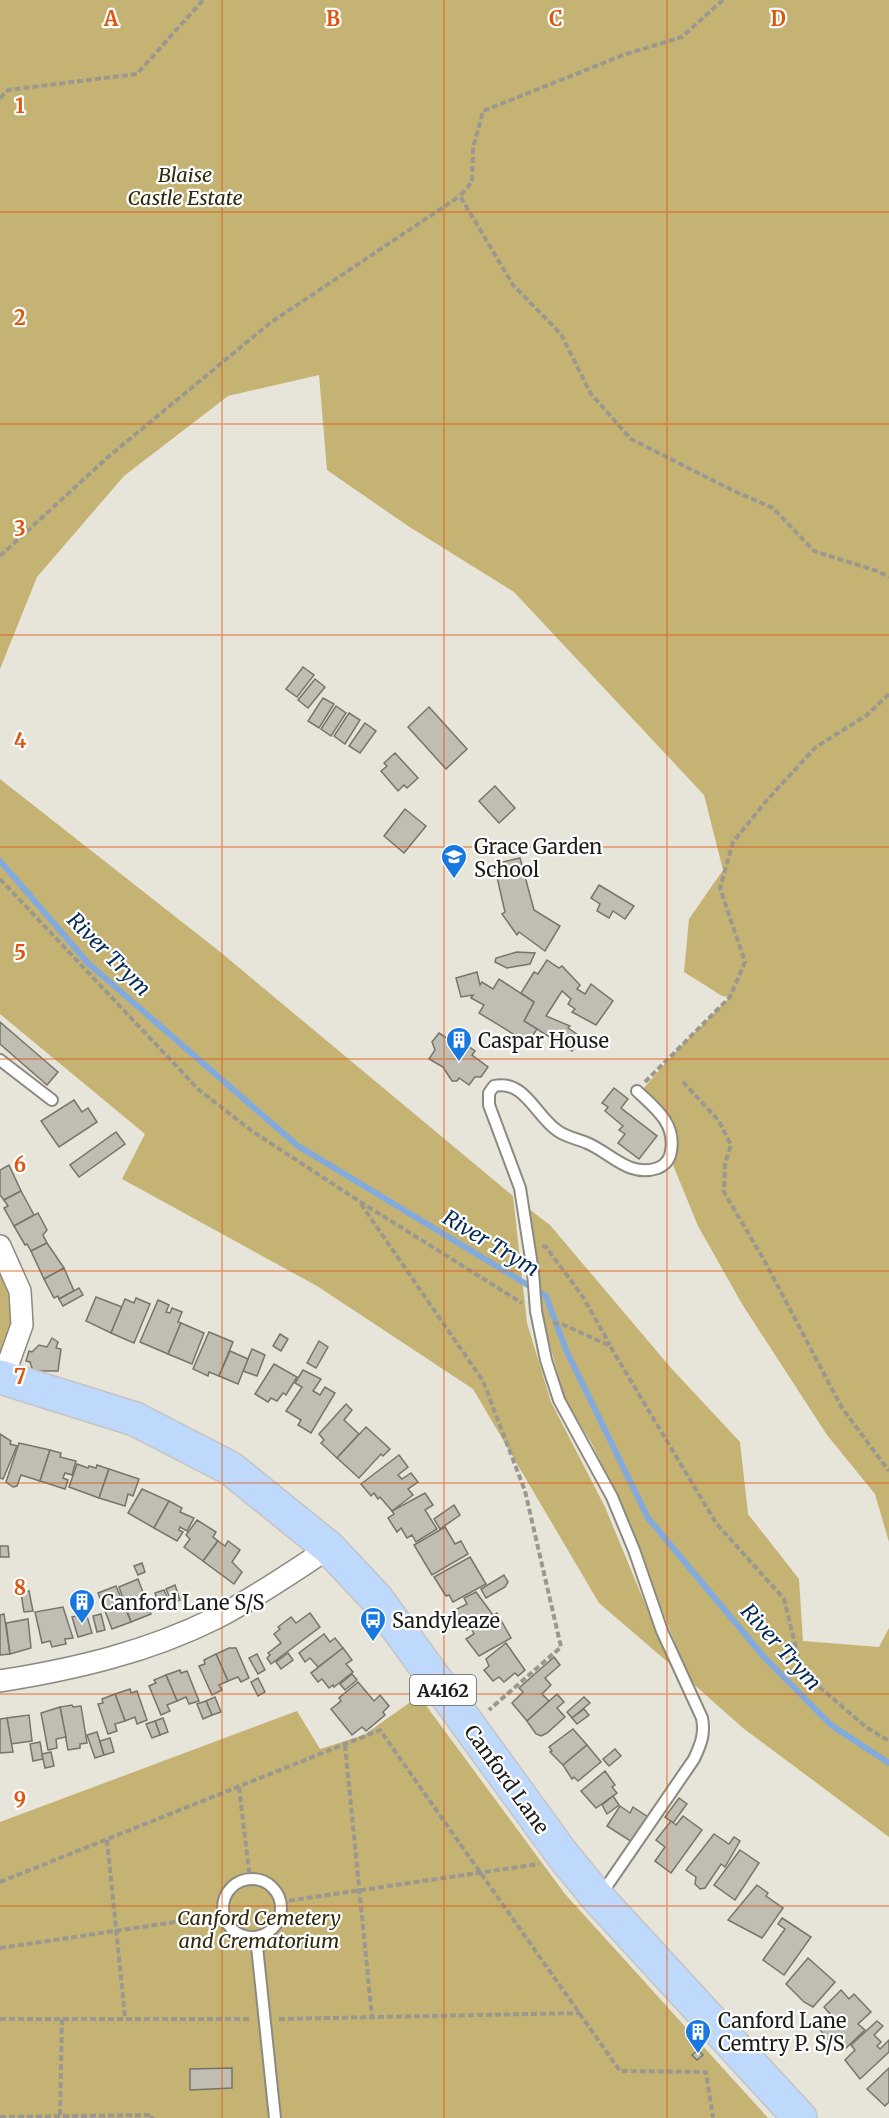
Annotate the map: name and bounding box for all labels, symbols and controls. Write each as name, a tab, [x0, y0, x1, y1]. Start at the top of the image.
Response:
text: A	[103, 6, 119, 31]
text: B	[326, 6, 340, 31]
text: C	[549, 6, 563, 31]
text: D	[770, 6, 786, 31]
text: 1	[15, 93, 25, 118]
park label: Blaise Castle Estate	[127, 162, 243, 210]
text: 2	[14, 305, 26, 330]
text: 3	[14, 516, 26, 541]
text: 4	[14, 728, 27, 753]
place label: Grace Garden School	[474, 834, 602, 882]
school or university icon: Grace Garden School	[439, 842, 469, 880]
water label: River Trym	[61, 906, 157, 1002]
text: 5	[14, 940, 26, 965]
building icon: Caspar House	[444, 1025, 474, 1063]
place label: Caspar House	[478, 1028, 609, 1053]
text: 6	[14, 1152, 26, 1177]
water label: River Trym	[438, 1204, 544, 1282]
text: 7	[14, 1364, 26, 1389]
text: 8	[14, 1575, 26, 1600]
building icon: Canford Lane S/S	[67, 1587, 97, 1625]
place label: Canford Lane S/S	[101, 1590, 265, 1615]
water label: River Trym	[735, 1598, 827, 1696]
bus stop icon: Sandyleaze	[358, 1605, 388, 1643]
place label: Sandyleaze	[392, 1608, 500, 1633]
road number: A4162	[410, 1675, 476, 1705]
street label: Canford Lane	[459, 1720, 555, 1838]
text: 9	[14, 1787, 26, 1812]
park label: Canford Cemetery and Crematorium	[177, 1905, 341, 1953]
place label: Canford Lane Cemtry P. S/S	[718, 2008, 847, 2056]
building icon: Canford Lane Cemtry P. S/S	[683, 2017, 713, 2055]

